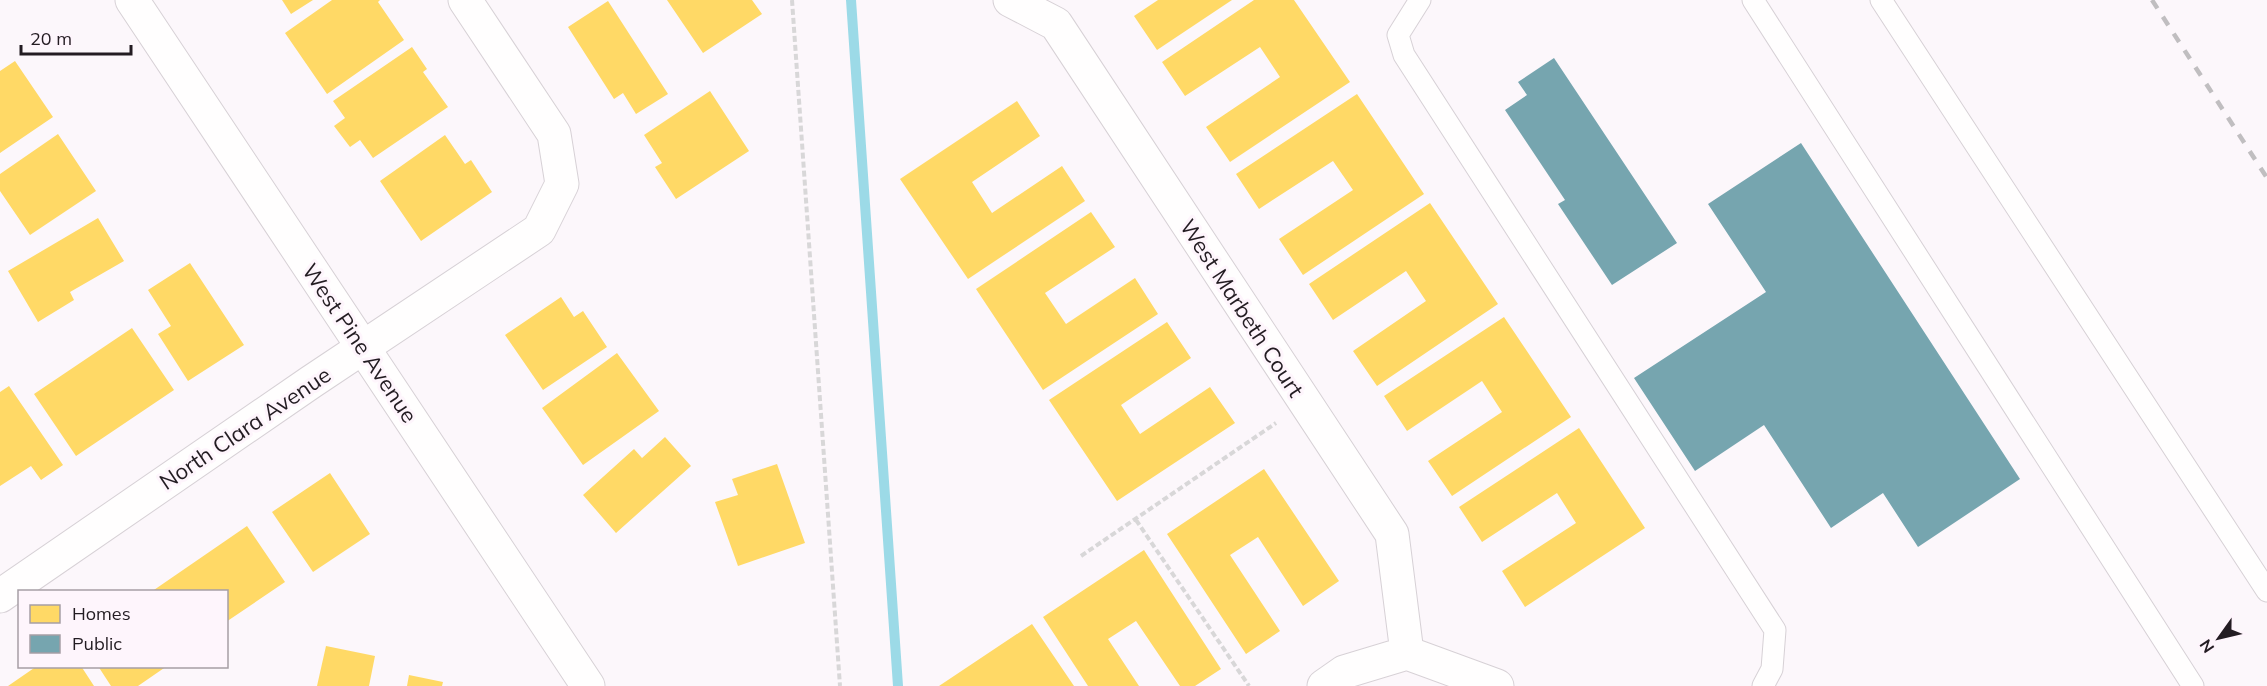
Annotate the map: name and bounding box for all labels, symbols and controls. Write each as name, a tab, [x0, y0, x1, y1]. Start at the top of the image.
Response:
scale bar	[21, 18, 130, 56]
text: 20 m	[30, 27, 72, 50]
street label: West Marbeth Court	[1174, 214, 1310, 403]
street label: West Pine Avenue	[296, 258, 424, 428]
street label: North Clara Avenue	[154, 360, 336, 496]
legend	[18, 590, 228, 668]
text: Homes	[72, 602, 131, 625]
north arrow	[2189, 608, 2249, 668]
text: Public	[72, 632, 122, 655]
text: N	[2195, 636, 2218, 657]

